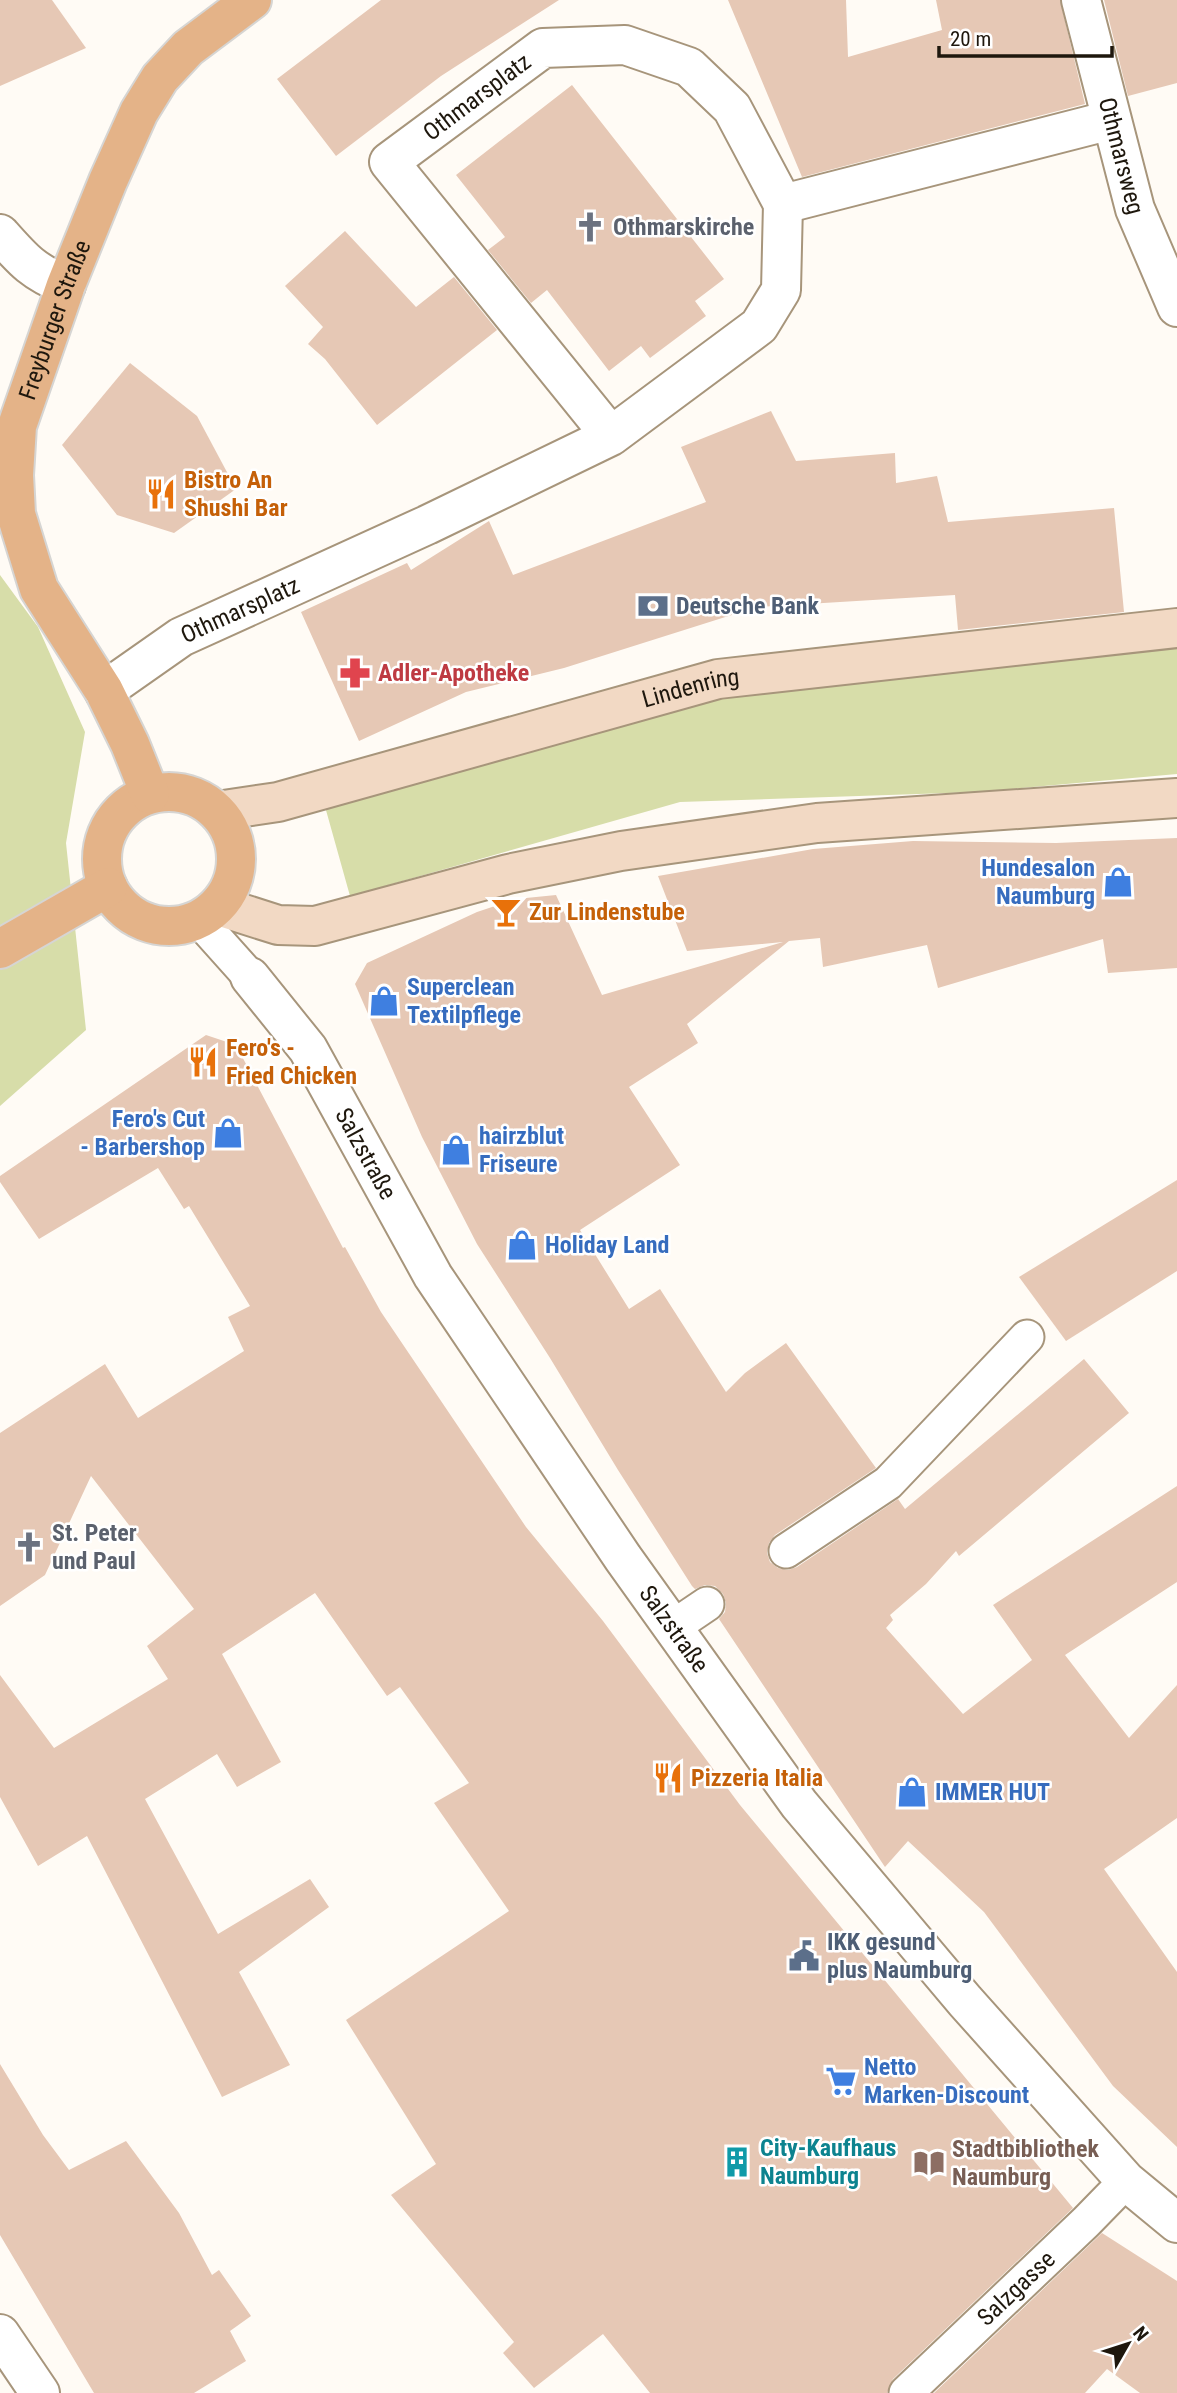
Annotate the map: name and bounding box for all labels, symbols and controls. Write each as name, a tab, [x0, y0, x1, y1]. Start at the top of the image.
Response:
scale bar	[939, 14, 1112, 58]
text: 20 m	[950, 27, 991, 51]
street label: Othmarsplatz	[418, 47, 536, 147]
street label: Othmarsweg	[1093, 94, 1150, 217]
church icon: Othmarskirche	[573, 210, 607, 244]
place label: Othmarskirche	[613, 213, 754, 241]
street label: Freyburger Straße	[13, 236, 97, 403]
place label: Bistro An Shushi Bar	[184, 466, 288, 522]
restaurant icon: Bistro An Shushi Bar	[144, 477, 178, 511]
street label: Othmarsplatz	[176, 571, 304, 649]
bank icon: Deutsche Bank	[636, 589, 670, 623]
place label: Deutsche Bank	[676, 592, 820, 620]
pharmacy icon: Adler-Apotheke	[338, 656, 372, 690]
place label: Adler-Apotheke	[378, 659, 529, 687]
street label: Lindenring	[639, 663, 741, 714]
place label: Hundesalon Naumburg	[981, 854, 1095, 910]
shop icon: Hundesalon Naumburg	[1101, 865, 1135, 899]
bar icon: Zur Lindenstube	[489, 895, 523, 929]
place label: Zur Lindenstube	[529, 898, 685, 926]
place label: Superclean Textilpflege	[407, 973, 521, 1029]
shop icon: Superclean Textilpflege	[367, 984, 401, 1018]
place label: Fero's - Fried Chicken	[226, 1034, 357, 1090]
restaurant icon: Fero's - Fried Chicken	[186, 1045, 220, 1079]
street label: Salzstraße	[329, 1103, 402, 1204]
place label: Fero's Cut - Barbershop	[80, 1105, 205, 1161]
shop icon: Fero's Cut - Barbershop	[211, 1116, 245, 1150]
place label: hairzblut Friseure	[479, 1122, 564, 1178]
shop icon: hairzblut Friseure	[439, 1133, 473, 1167]
shop icon: Holiday Land	[505, 1228, 539, 1262]
place label: Holiday Land	[545, 1231, 670, 1259]
place label: St. Peter und Paul	[52, 1519, 137, 1575]
church icon: St. Peter und Paul	[12, 1530, 46, 1564]
street label: Salzstraße	[633, 1580, 714, 1678]
restaurant icon: Pizzeria Italia	[651, 1761, 685, 1795]
place label: Pizzeria Italia	[691, 1764, 823, 1792]
shop icon: IMMER HUT	[895, 1775, 929, 1809]
place label: IMMER HUT	[935, 1778, 1050, 1806]
place label: IKK gesund plus Naumburg	[827, 1928, 972, 1984]
public building icon: IKK gesund plus Naumburg	[787, 1939, 821, 1973]
place label: Netto Marken-Discount	[864, 2053, 1029, 2109]
supermarket icon: Netto Marken-Discount	[824, 2064, 858, 2098]
place label: City-Kaufhaus Naumburg	[760, 2134, 897, 2190]
place label: Stadtbibliothek Naumburg	[952, 2135, 1099, 2191]
building icon: City-Kaufhaus Naumburg	[720, 2145, 754, 2179]
library icon: Stadtbibliothek Naumburg	[912, 2146, 946, 2180]
street label: Salzgasse	[972, 2245, 1061, 2332]
north arrow	[1093, 2309, 1163, 2379]
text: N	[1128, 2322, 1153, 2345]

